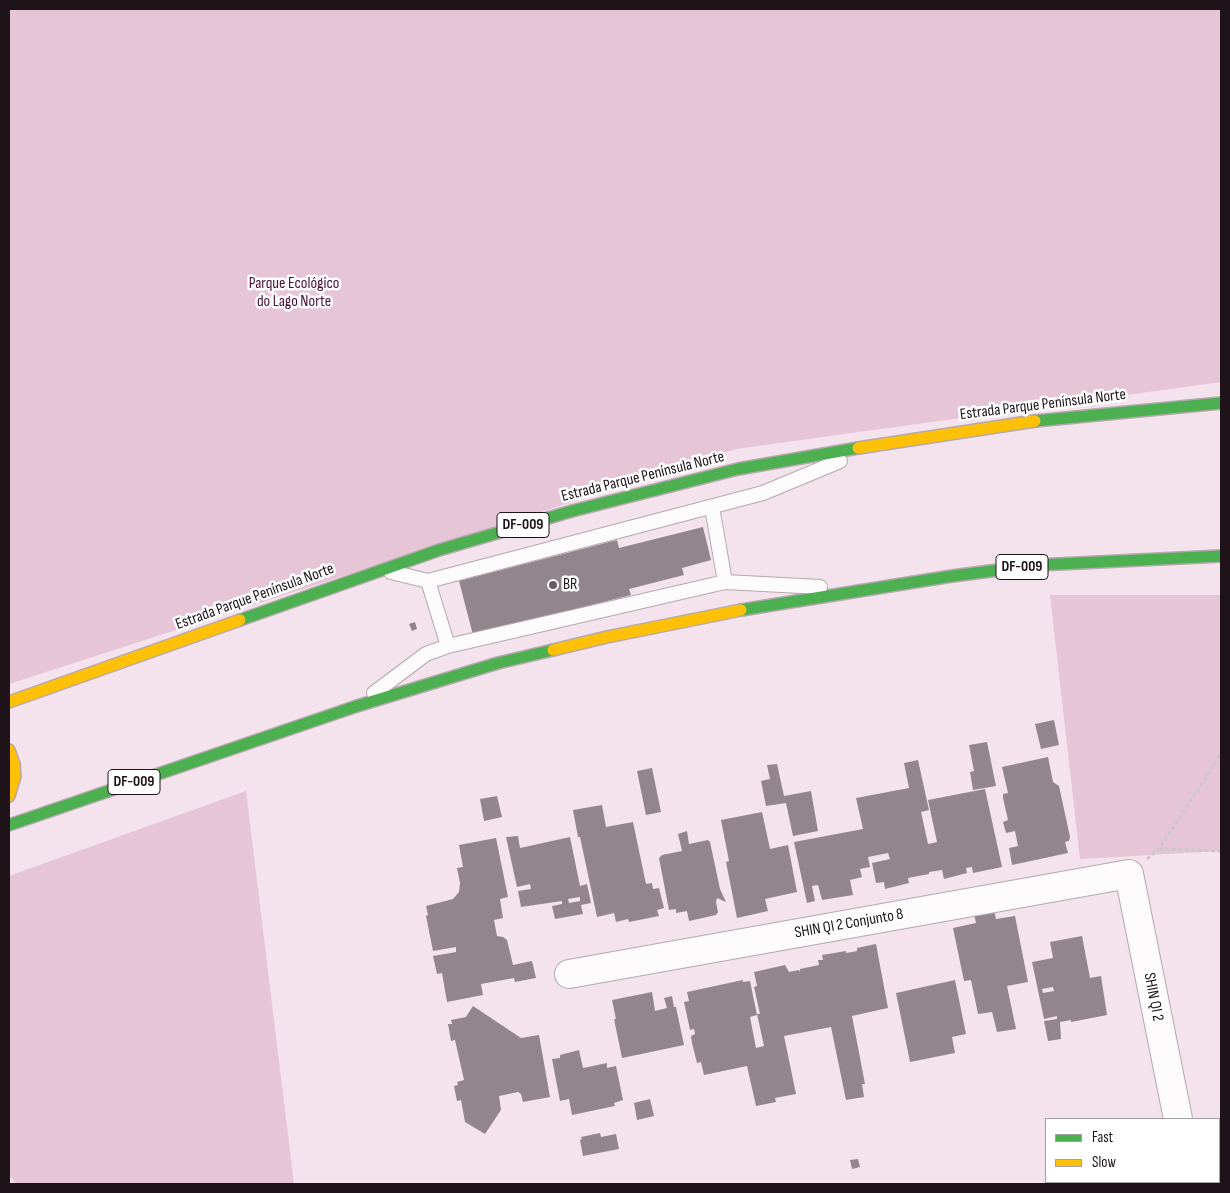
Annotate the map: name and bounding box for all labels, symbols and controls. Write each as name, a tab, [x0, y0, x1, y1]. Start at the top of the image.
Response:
park label: Parque Ecológico do Lago Norte	[249, 274, 339, 312]
street label: Estrada Parque Península Norte	[959, 385, 1127, 425]
street label: Estrada Parque Península Norte	[560, 447, 726, 507]
road number: DF-009	[497, 512, 549, 538]
road number: DF-009	[996, 554, 1048, 580]
street label: Estrada Parque Península Norte	[173, 559, 337, 635]
place label: BR	[563, 575, 578, 595]
marker: BR	[547, 579, 559, 591]
road number: DF-009	[108, 770, 160, 794]
street label: SHIN QI 2 Conjunto 8	[793, 905, 905, 943]
street label: SHIN QI 2	[1139, 971, 1167, 1023]
legend	[1045, 1118, 1220, 1183]
text: Fast	[1092, 1128, 1113, 1147]
text: Slow	[1092, 1153, 1116, 1172]

